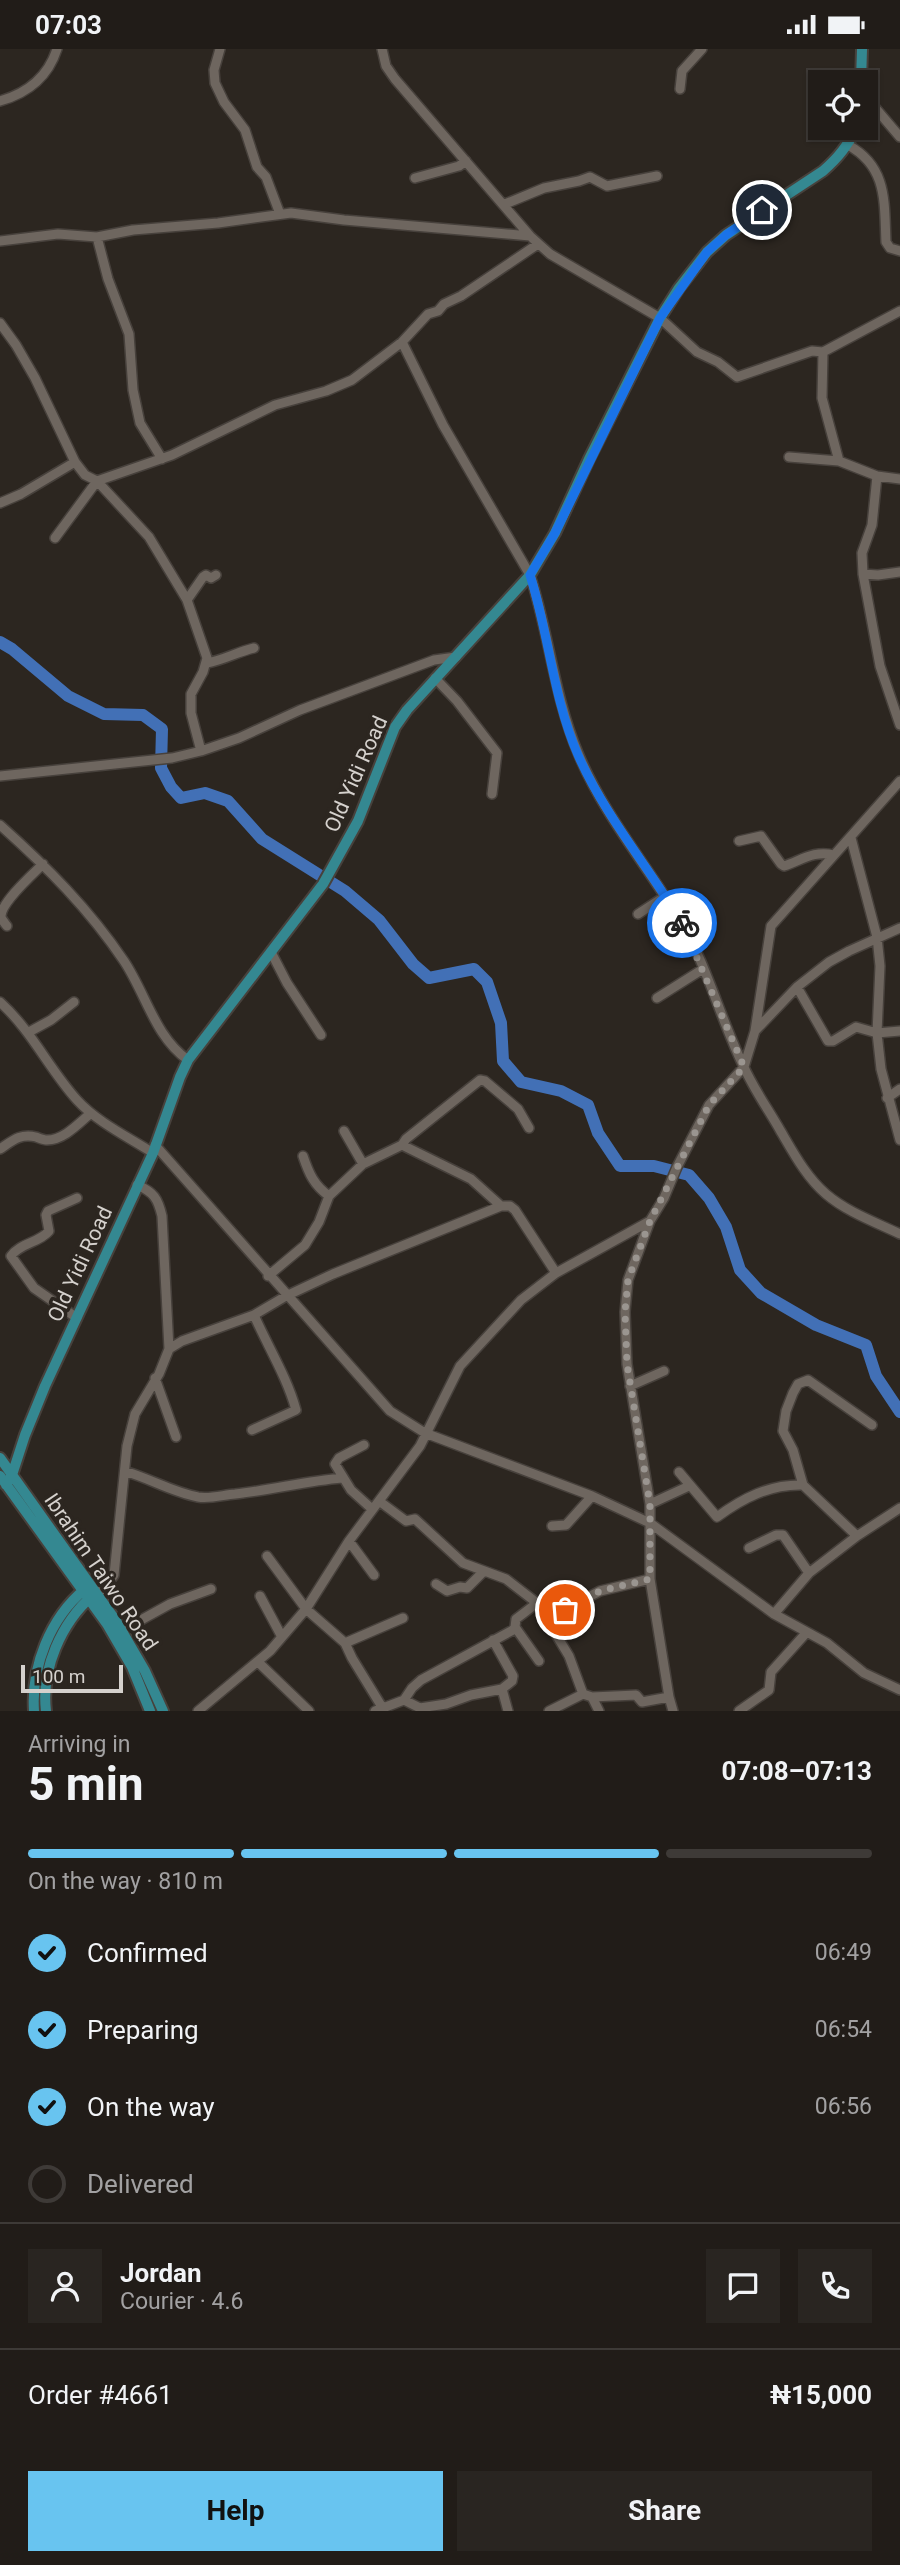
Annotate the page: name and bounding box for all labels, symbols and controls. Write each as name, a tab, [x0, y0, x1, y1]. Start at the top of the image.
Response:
text: 07:03	[35, 10, 102, 40]
map controls	[808, 70, 878, 140]
button: locate	[808, 70, 878, 140]
pin	[732, 180, 792, 240]
icon: home	[743, 191, 781, 229]
street label: Old Yidi Road	[320, 712, 392, 836]
courier	[647, 888, 717, 958]
icon: bike	[663, 904, 701, 942]
street label: Old Yidi Road	[43, 1202, 117, 1326]
street label: Ibrahim Taiwo Road	[39, 1489, 163, 1655]
pin	[535, 1580, 595, 1640]
icon: bag	[546, 1591, 584, 1629]
scale bar	[21, 1662, 122, 1694]
text: 100 m	[32, 1665, 85, 1688]
text: Arriving in	[28, 1731, 131, 1758]
text: 07:08–07:13	[722, 1756, 872, 1786]
text: 5 min	[28, 1757, 144, 1811]
text: On the way · 810 m	[28, 1868, 223, 1895]
icon: check	[28, 1934, 66, 1972]
text: Confirmed	[87, 1938, 208, 1968]
text: 06:49	[815, 1939, 872, 1966]
icon: check	[28, 2011, 66, 2049]
text: Preparing	[87, 2015, 199, 2045]
text: 06:54	[815, 2016, 872, 2043]
icon: check	[28, 2088, 66, 2126]
text: On the way	[87, 2092, 215, 2122]
text: 06:56	[815, 2093, 872, 2120]
text: Delivered	[87, 2169, 194, 2199]
button: person	[28, 2249, 102, 2323]
button: chat	[706, 2249, 780, 2323]
button: phone	[798, 2249, 872, 2323]
text: Jordan	[120, 2258, 202, 2288]
text: Courier · 4.6	[120, 2288, 243, 2315]
text: Order #4661	[28, 2380, 173, 2410]
text: ₦15,000	[770, 2380, 872, 2410]
button: Help	[28, 2471, 443, 2551]
button: Share	[457, 2471, 872, 2551]

